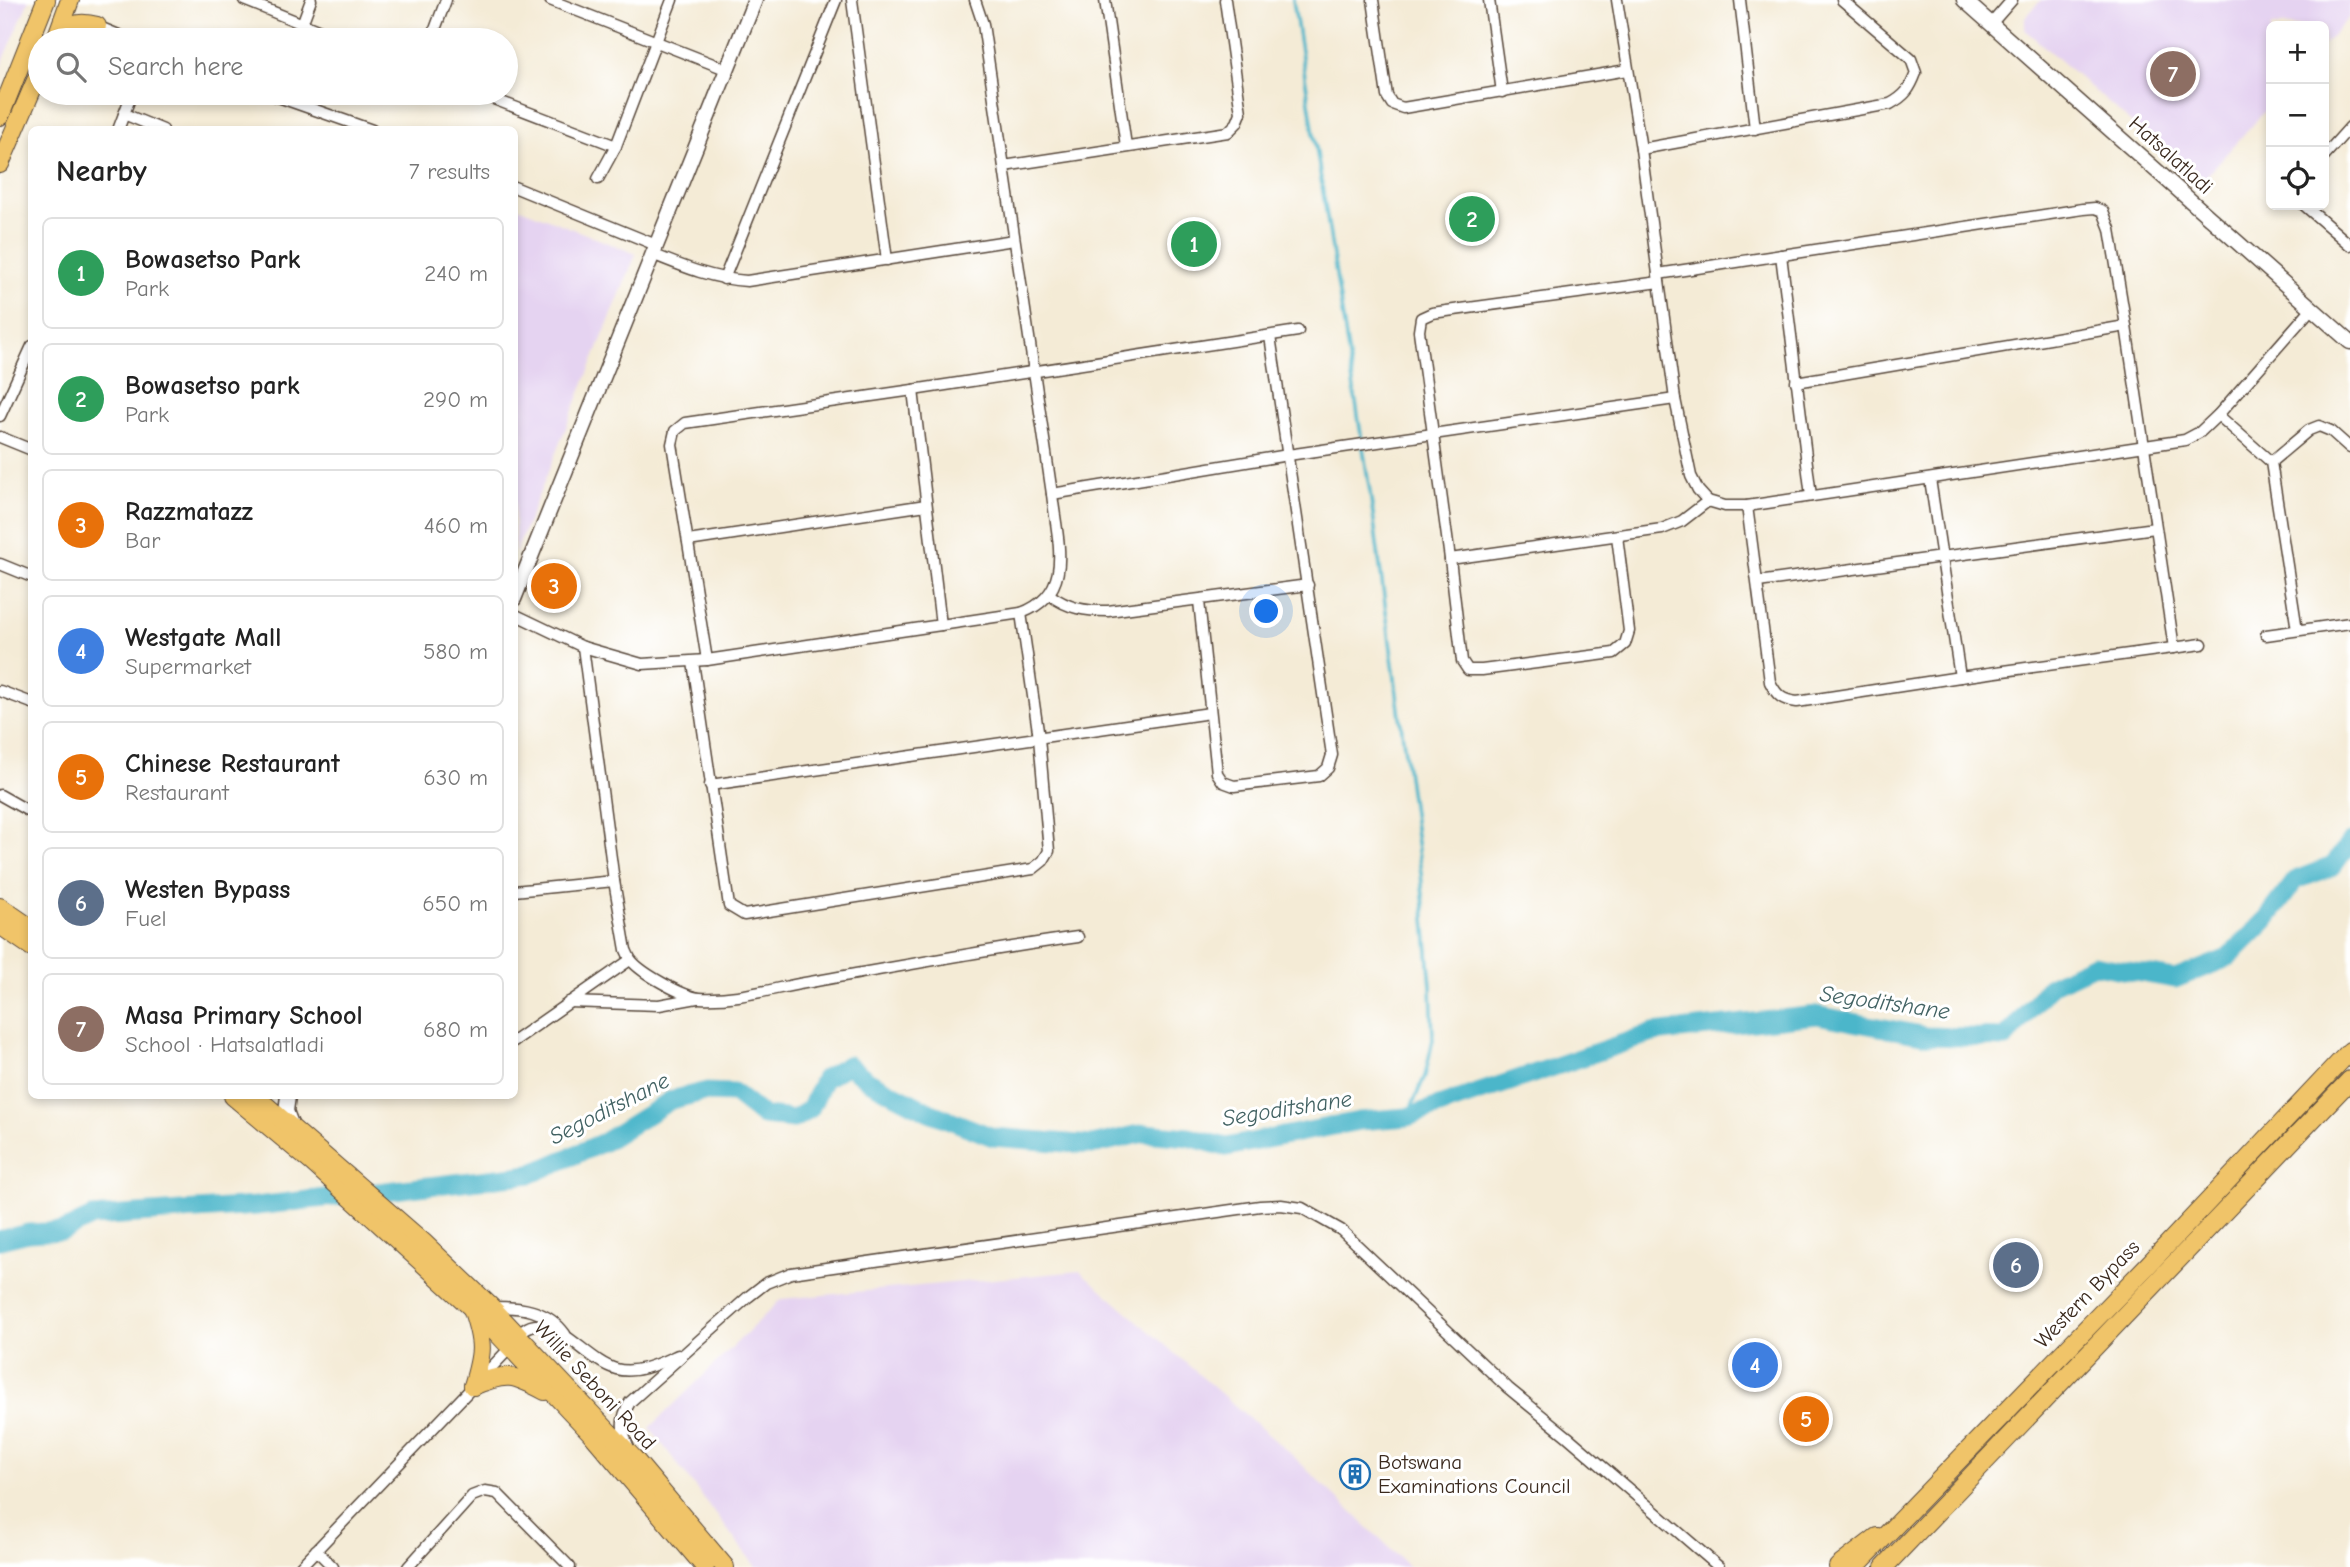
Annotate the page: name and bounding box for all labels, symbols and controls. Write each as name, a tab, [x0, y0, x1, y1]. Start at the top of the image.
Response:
map controls	[2266, 21, 2329, 210]
button: +	[2266, 21, 2329, 84]
search box	[28, 28, 518, 105]
icon: search	[52, 48, 90, 86]
pin: 7	[2150, 48, 2196, 100]
text: Search here	[108, 52, 243, 82]
button: −	[2266, 84, 2329, 147]
street label: Hatsalatladi	[2124, 111, 2218, 199]
button: locate	[2266, 147, 2329, 210]
text: Nearby	[56, 154, 147, 189]
text: 7 results	[409, 158, 490, 185]
pin: 2	[1449, 193, 1495, 245]
pin: 1	[1171, 218, 1217, 270]
text: Bowasetso Park	[125, 245, 300, 275]
text: 1	[76, 260, 86, 287]
text: 240 m	[424, 260, 488, 287]
text: Park	[125, 275, 169, 302]
text: Bowasetso park	[125, 371, 300, 401]
text: 2	[75, 386, 87, 413]
text: 290 m	[423, 386, 488, 413]
text: Park	[125, 401, 169, 428]
text: Razzmatazz	[125, 497, 253, 527]
text: 3	[75, 512, 87, 539]
text: 460 m	[424, 512, 488, 539]
text: Bar	[125, 527, 160, 554]
pin: 3	[531, 560, 577, 612]
your location	[1249, 594, 1283, 628]
text: Westgate Mall	[125, 623, 281, 653]
text: 4	[76, 638, 86, 665]
text: 580 m	[423, 638, 488, 665]
text: Supermarket	[125, 653, 251, 680]
text: Chinese Restaurant	[125, 749, 340, 779]
text: 5	[75, 764, 87, 791]
text: 630 m	[423, 764, 488, 791]
text: Restaurant	[125, 779, 229, 806]
text: Westen Bypass	[125, 875, 290, 905]
text: 6	[75, 890, 87, 917]
text: 650 m	[422, 890, 488, 917]
text: Fuel	[125, 905, 167, 932]
water label: Segoditshane	[1818, 980, 1952, 1025]
text: Masa Primary School	[125, 1001, 363, 1031]
text: 7	[76, 1016, 86, 1043]
text: 680 m	[423, 1016, 488, 1043]
text: School · Hatsalatladi	[125, 1031, 324, 1058]
water label: Segoditshane	[545, 1066, 674, 1150]
water label: Segoditshane	[1220, 1085, 1354, 1132]
street label: Western Bypass	[2029, 1235, 2145, 1353]
pin: 6	[1993, 1239, 2039, 1291]
street label: Willie Seboni Road	[529, 1316, 661, 1454]
pin: 4	[1732, 1339, 1778, 1391]
pin: 5	[1783, 1393, 1829, 1445]
place label: Botswana Examinations Council	[1378, 1450, 1571, 1498]
building icon: Botswana Examinations Council	[1338, 1457, 1372, 1491]

